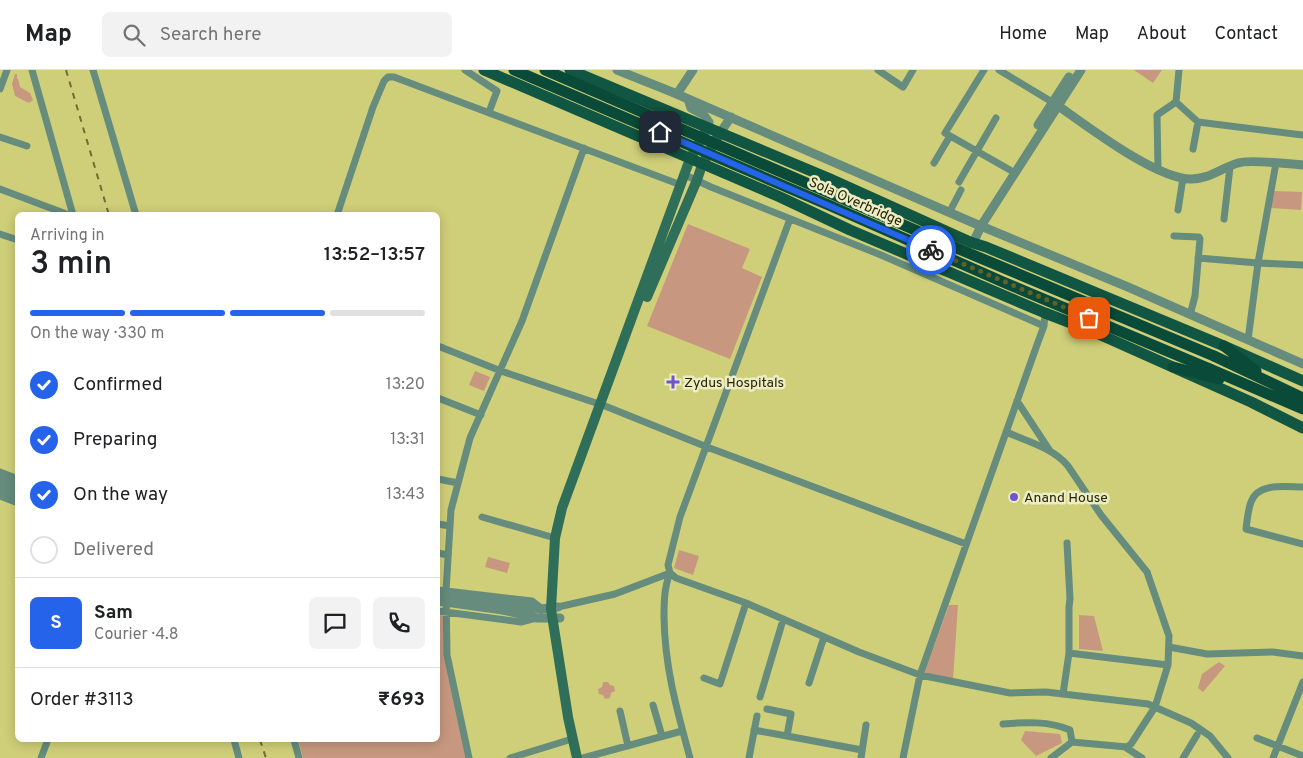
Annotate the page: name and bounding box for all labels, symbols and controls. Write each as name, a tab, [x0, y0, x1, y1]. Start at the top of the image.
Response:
search box	[102, 12, 452, 57]
text: Map	[25, 20, 72, 50]
icon: search	[120, 21, 148, 49]
text: Search here	[160, 23, 261, 47]
text: Home	[999, 23, 1047, 46]
text: Map	[1075, 23, 1109, 46]
text: About	[1137, 23, 1186, 46]
text: Contact	[1214, 23, 1278, 46]
pin	[639, 111, 681, 153]
icon: home	[646, 118, 674, 146]
street label: Sola Overbridge	[806, 174, 905, 231]
courier	[906, 225, 956, 275]
text: Arriving in	[30, 226, 105, 246]
icon: bike	[917, 236, 945, 264]
text: 13:52–13:57	[324, 243, 425, 267]
text: 3 min	[30, 245, 112, 285]
pin	[1068, 297, 1110, 339]
icon: bag	[1075, 304, 1103, 332]
text: On the way · 330 m	[30, 324, 164, 344]
icon: check	[30, 371, 58, 399]
text: Confirmed	[73, 373, 163, 397]
text: 13:20	[386, 375, 425, 395]
marker: Zydus Hospitals	[666, 375, 680, 389]
place label: Zydus Hospitals	[684, 375, 784, 392]
icon: check	[30, 426, 58, 454]
text: Preparing	[73, 428, 157, 452]
text: 13:31	[390, 430, 425, 450]
icon: check	[30, 481, 58, 509]
text: On the way	[73, 483, 168, 507]
text: 13:43	[386, 485, 425, 505]
place label: Anand House	[1024, 490, 1108, 507]
marker: Anand House	[1008, 491, 1020, 503]
text: Delivered	[73, 538, 154, 562]
button: chat	[309, 597, 361, 649]
button: phone	[373, 597, 425, 649]
text: Sam	[94, 601, 133, 625]
text: S	[50, 611, 62, 635]
text: Courier · 4.8	[94, 625, 178, 645]
text: Order #3113	[30, 688, 134, 712]
text: ₹693	[378, 688, 425, 712]

